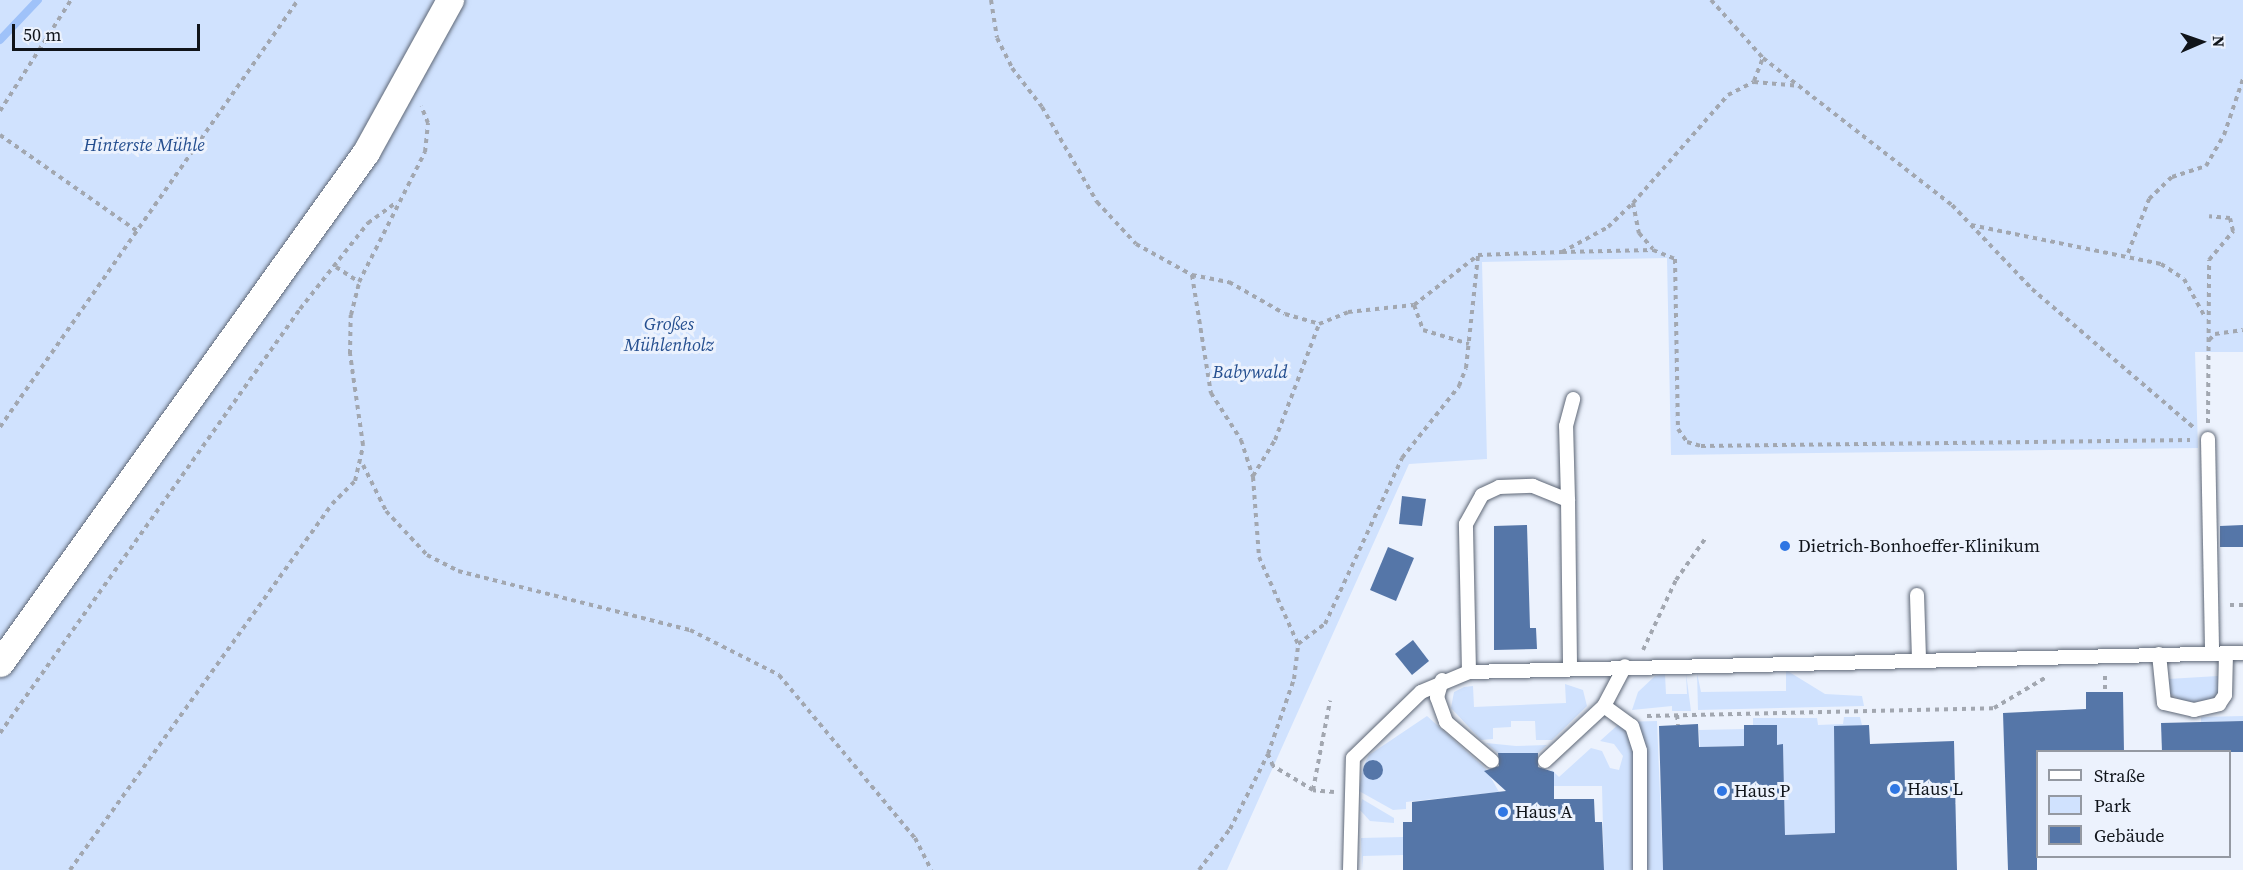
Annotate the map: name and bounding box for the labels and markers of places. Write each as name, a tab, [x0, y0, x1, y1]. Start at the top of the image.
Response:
place label: Dietrich-Bonhoeffer-Klinikum	[1798, 535, 2040, 557]
marker: Dietrich-Bonhoeffer-Klinikum	[1776, 537, 1794, 555]
place label: Haus L	[1907, 778, 1963, 800]
place label: Haus P	[1734, 780, 1790, 802]
marker: Haus L	[1888, 782, 1902, 796]
marker: Haus P	[1715, 784, 1729, 798]
place label: Haus A	[1515, 801, 1572, 823]
marker: Haus A	[1496, 805, 1510, 819]

